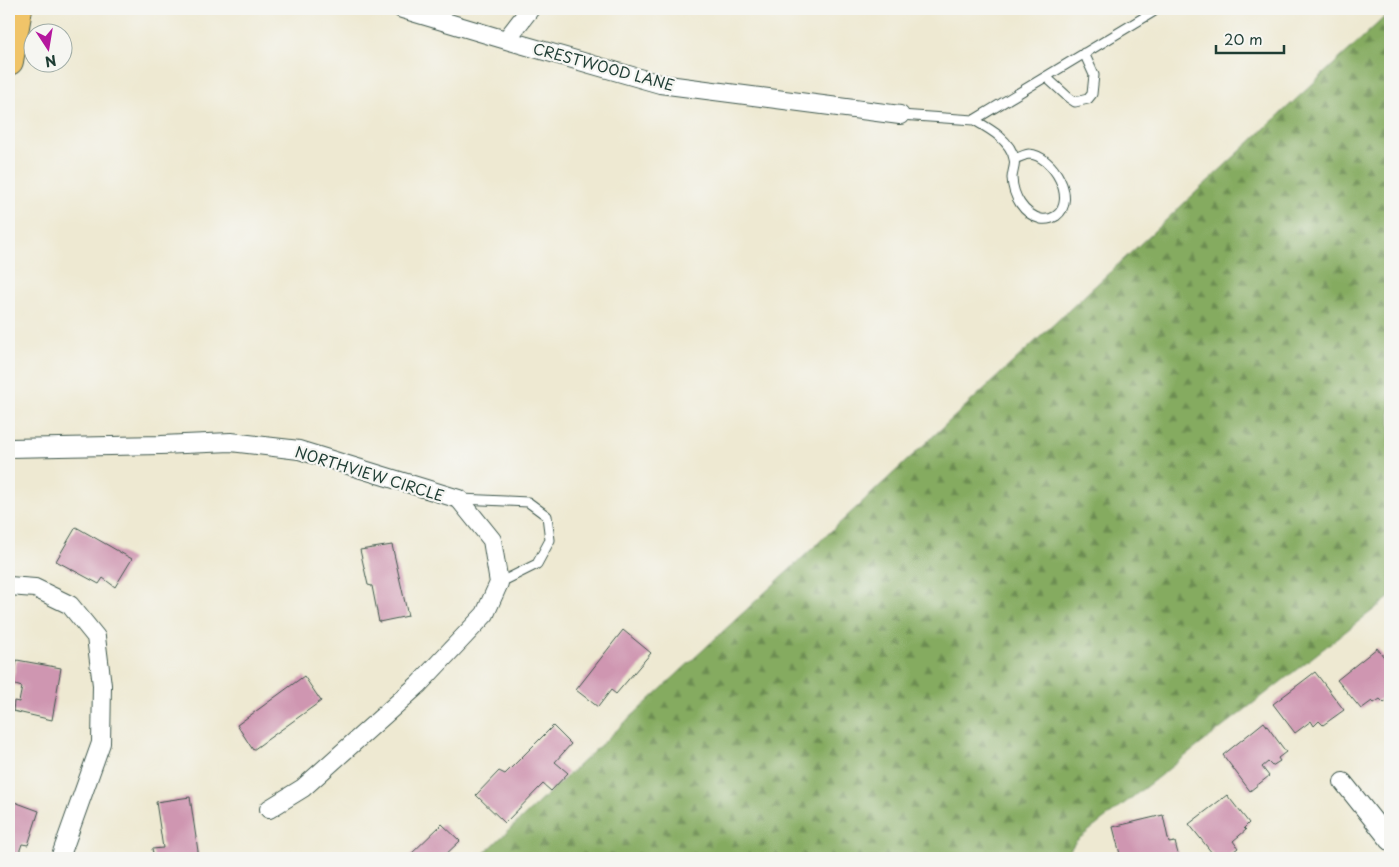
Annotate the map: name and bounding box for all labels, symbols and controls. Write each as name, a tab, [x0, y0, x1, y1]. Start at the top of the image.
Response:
north arrow	[22, 22, 72, 72]
scale bar	[1216, 22, 1284, 54]
text: 20 m	[1224, 27, 1263, 50]
street label: CRESTWOOD LANE	[531, 36, 677, 96]
text: N	[43, 50, 58, 73]
street label: NORTHVIEW CIRCLE	[293, 439, 447, 507]

